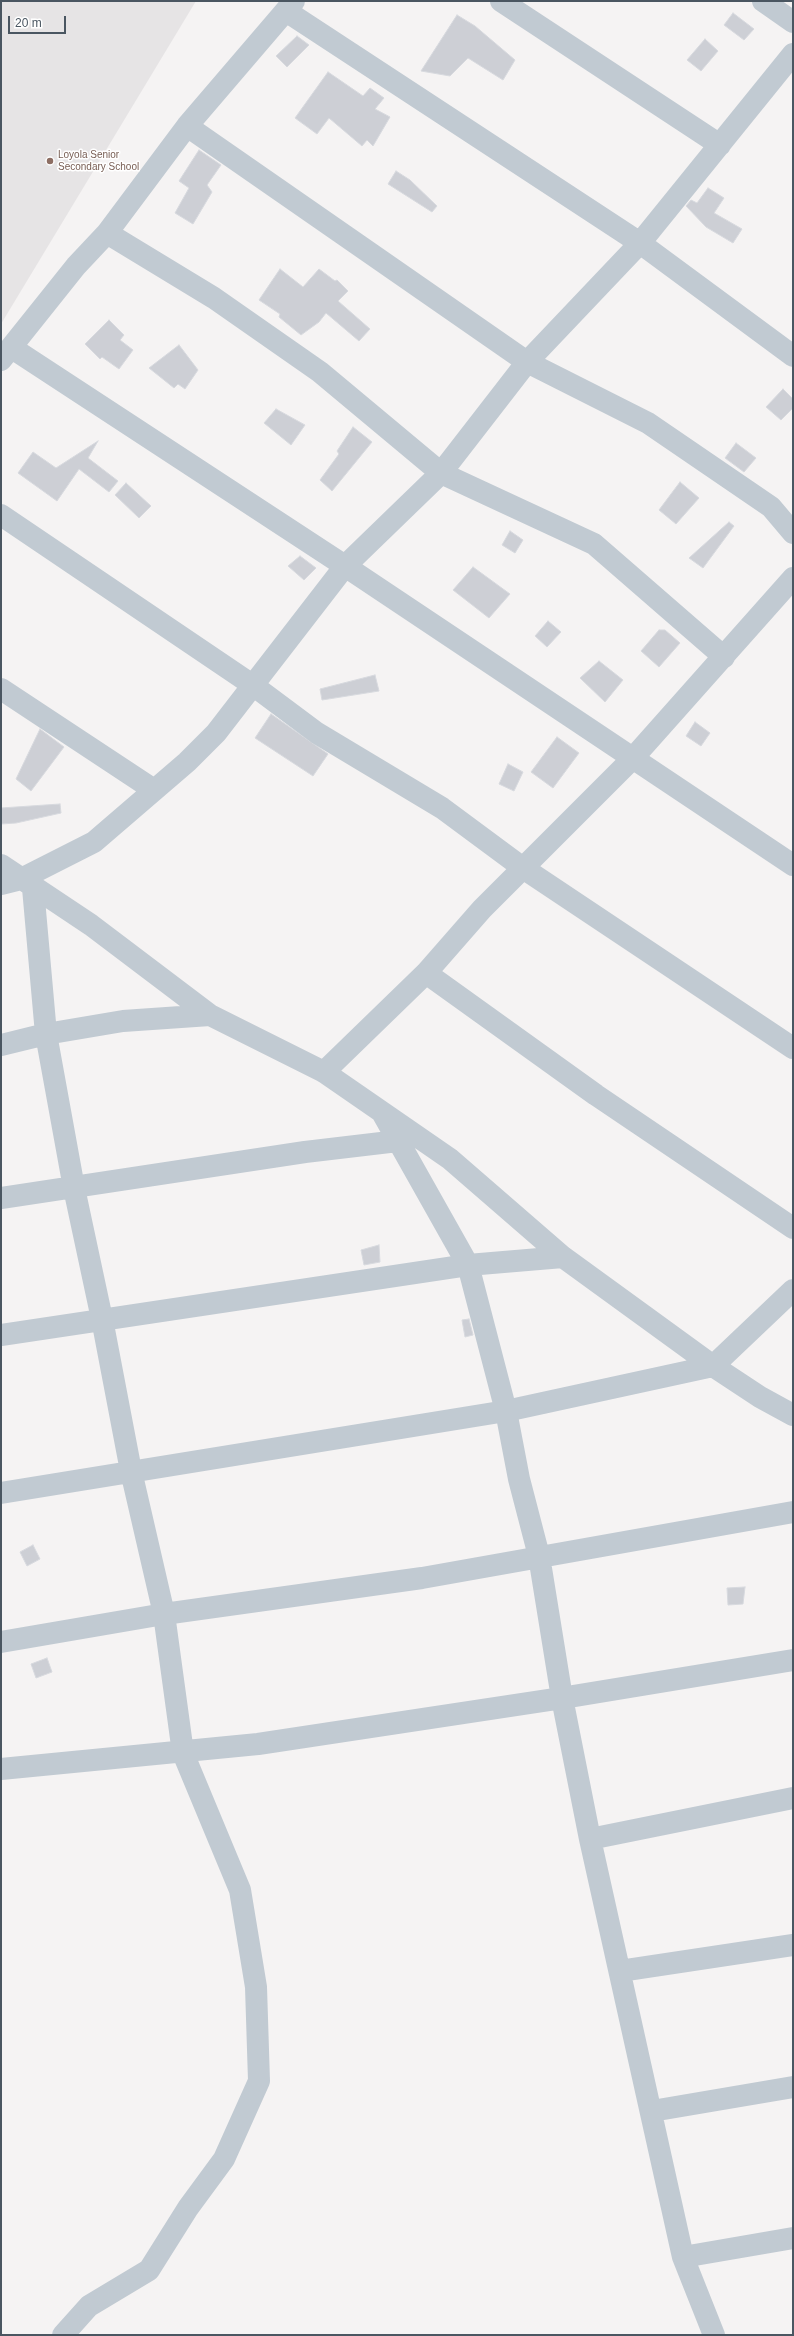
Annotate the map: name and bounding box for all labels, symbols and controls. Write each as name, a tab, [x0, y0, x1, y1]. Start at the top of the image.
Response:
scale bar	[10, 8, 68, 34]
text: 20 m	[15, 16, 42, 30]
place label: Loyola Senior Secondary School	[58, 149, 139, 172]
marker: Loyola Senior Secondary School	[45, 156, 55, 166]

